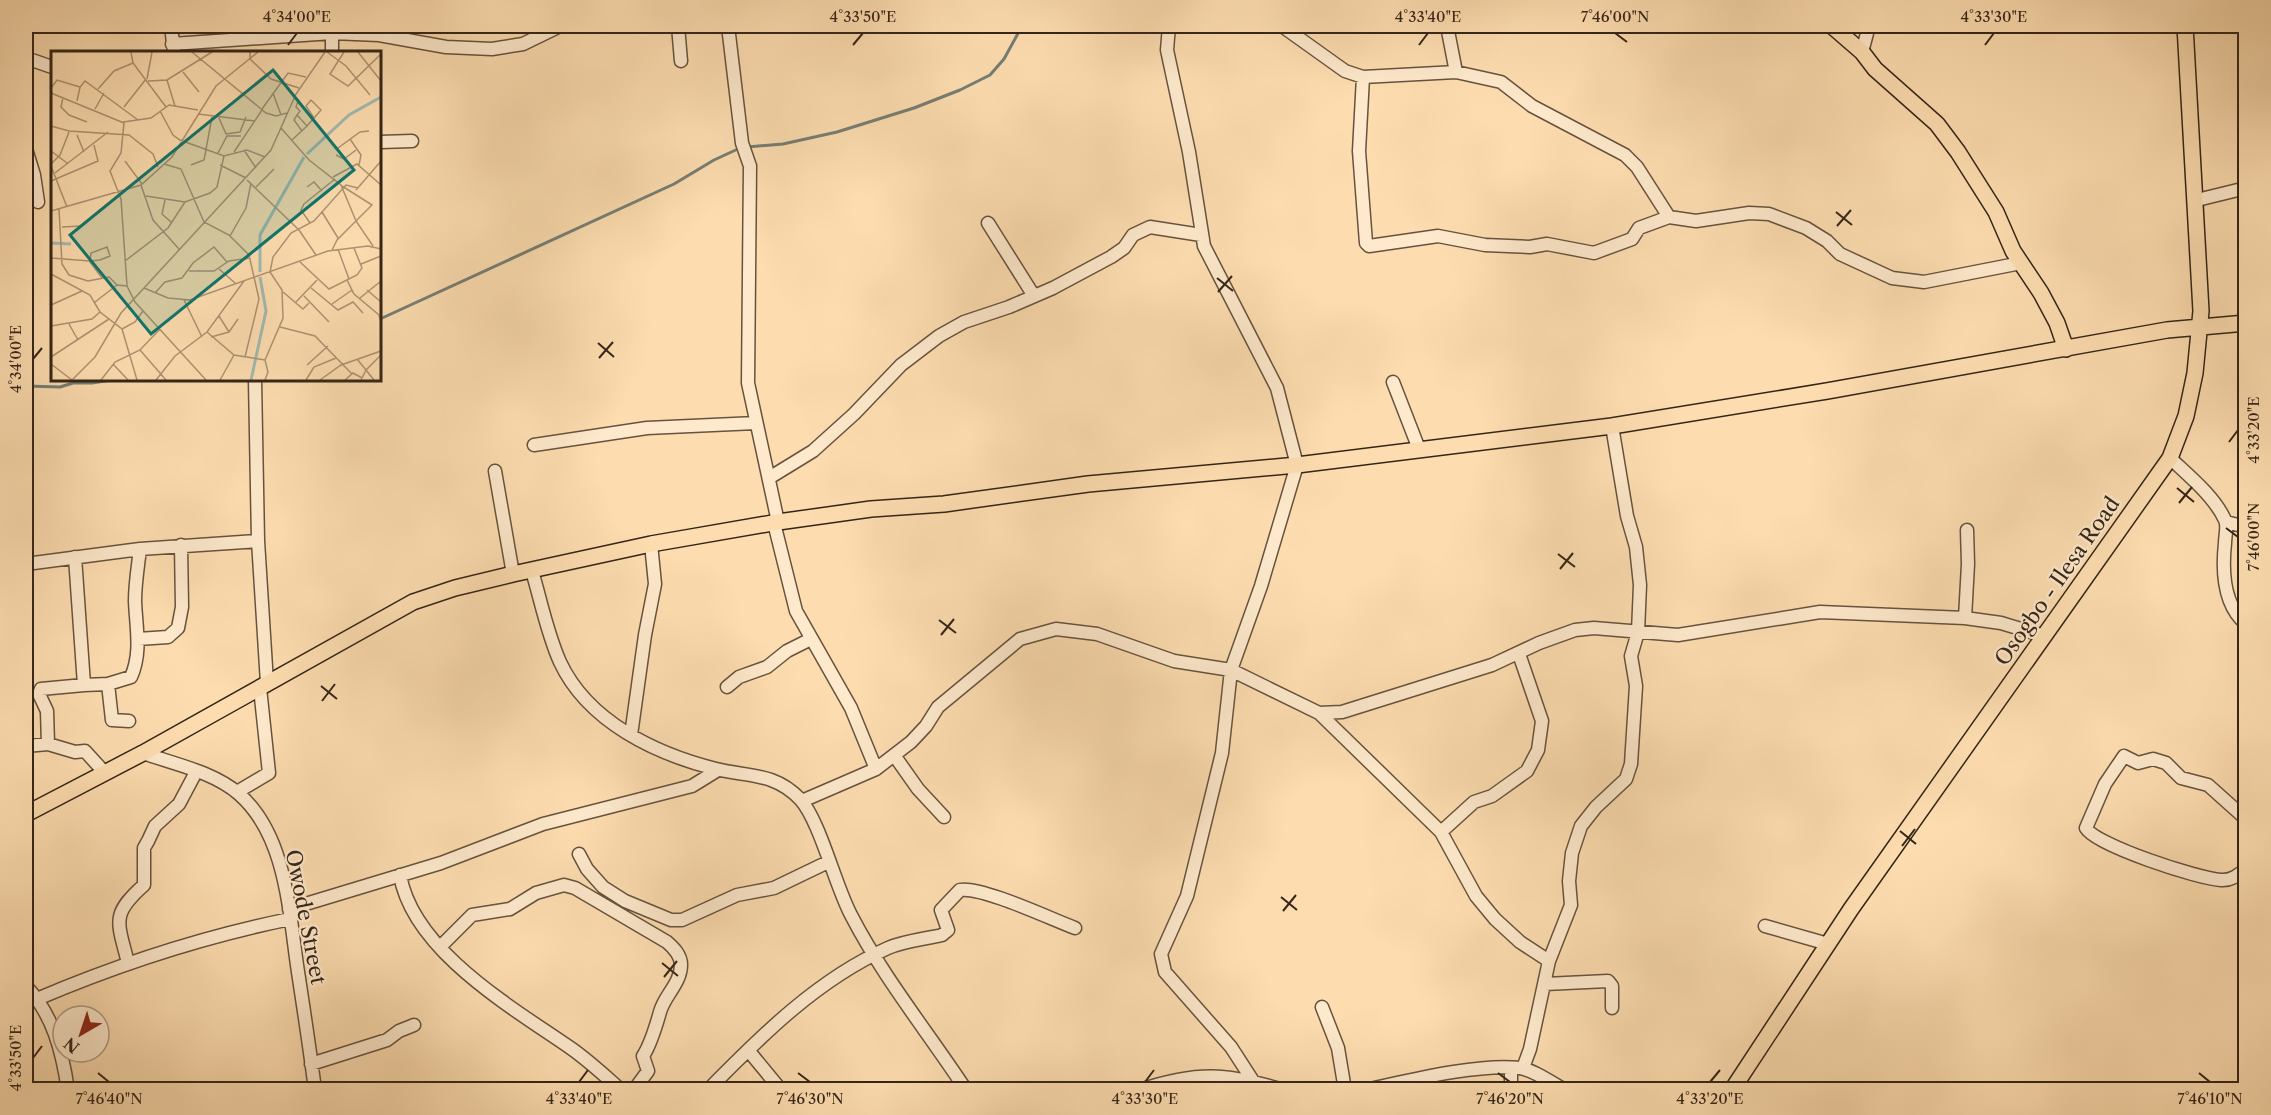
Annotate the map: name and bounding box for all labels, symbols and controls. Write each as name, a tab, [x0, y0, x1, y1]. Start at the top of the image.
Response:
text: 4°34'00"E	[263, 7, 331, 26]
text: 4°33'50"E	[830, 7, 896, 26]
text: 4°33'40"E	[1395, 7, 1461, 26]
text: 7°46'00"N	[1581, 7, 1649, 26]
text: 4°33'30"E	[1961, 7, 2027, 26]
inset map	[51, 51, 381, 381]
text: 4°34'00"E	[6, 325, 25, 393]
text: 4°33'20"E	[2244, 396, 2263, 464]
street label: Osogbo - Ilesa Road	[1989, 492, 2125, 670]
text: 7°46'00"N	[2244, 503, 2263, 571]
street label: Owode Street	[281, 847, 331, 987]
north arrow	[51, 1004, 111, 1064]
text: 4°33'50"E	[6, 1025, 25, 1091]
text: N	[60, 1033, 83, 1058]
text: 7°46'40"N	[75, 1089, 143, 1108]
text: 4°33'40"E	[546, 1089, 612, 1108]
text: 7°46'30"N	[776, 1089, 844, 1108]
text: 4°33'30"E	[1112, 1089, 1178, 1108]
text: 7°46'20"N	[1476, 1089, 1544, 1108]
text: 4°33'20"E	[1676, 1089, 1744, 1108]
text: 7°46'10"N	[2177, 1089, 2243, 1108]

